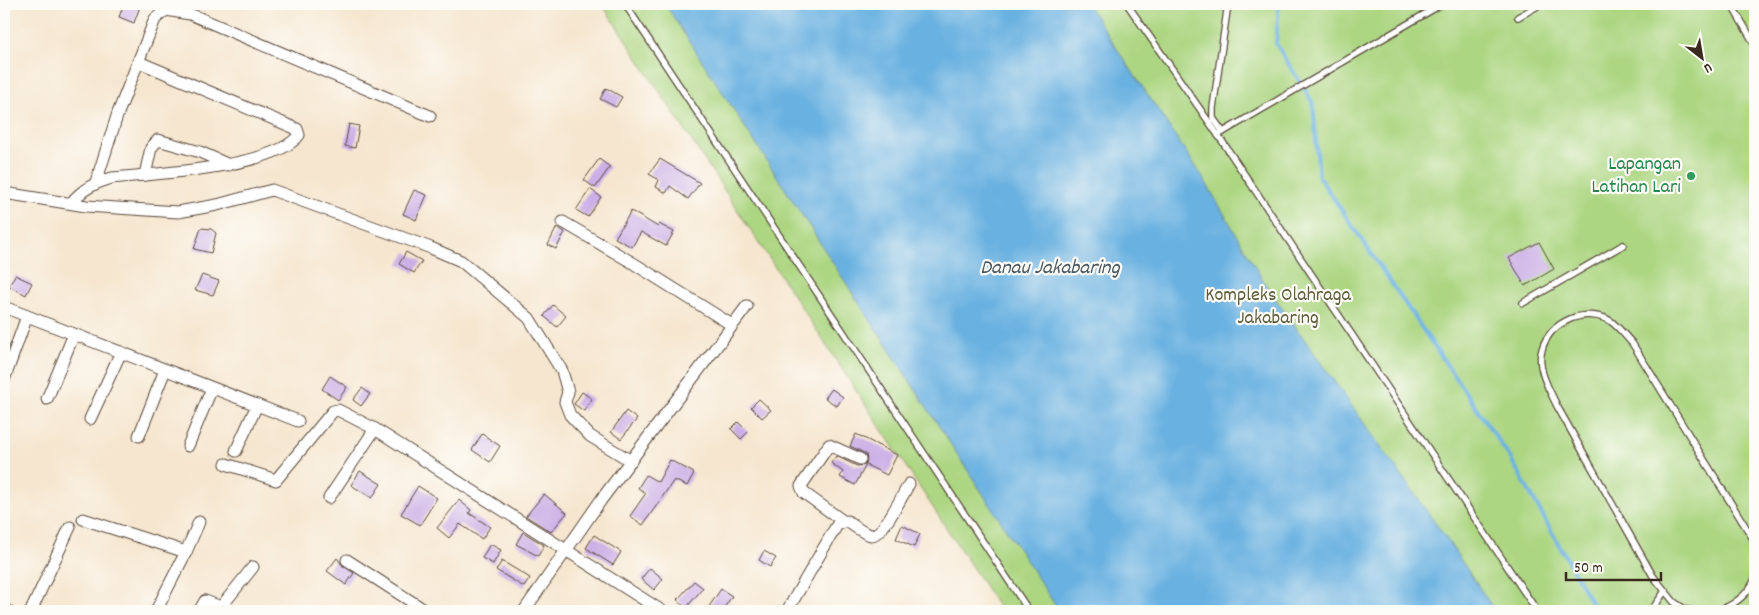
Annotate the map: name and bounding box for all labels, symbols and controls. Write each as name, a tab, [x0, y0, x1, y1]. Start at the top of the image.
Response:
north arrow	[1676, 32, 1726, 82]
text: U	[1699, 57, 1716, 78]
place label: Lapangan Latihan Lari	[1591, 151, 1681, 202]
marker: Lapangan Latihan Lari	[1685, 170, 1697, 182]
water label: Danau Jakabaring	[980, 254, 1121, 284]
park label: Kompleks Olahraga Jakabaring	[1205, 282, 1351, 333]
scale bar	[1566, 550, 1662, 582]
text: 50 m	[1574, 558, 1603, 580]

